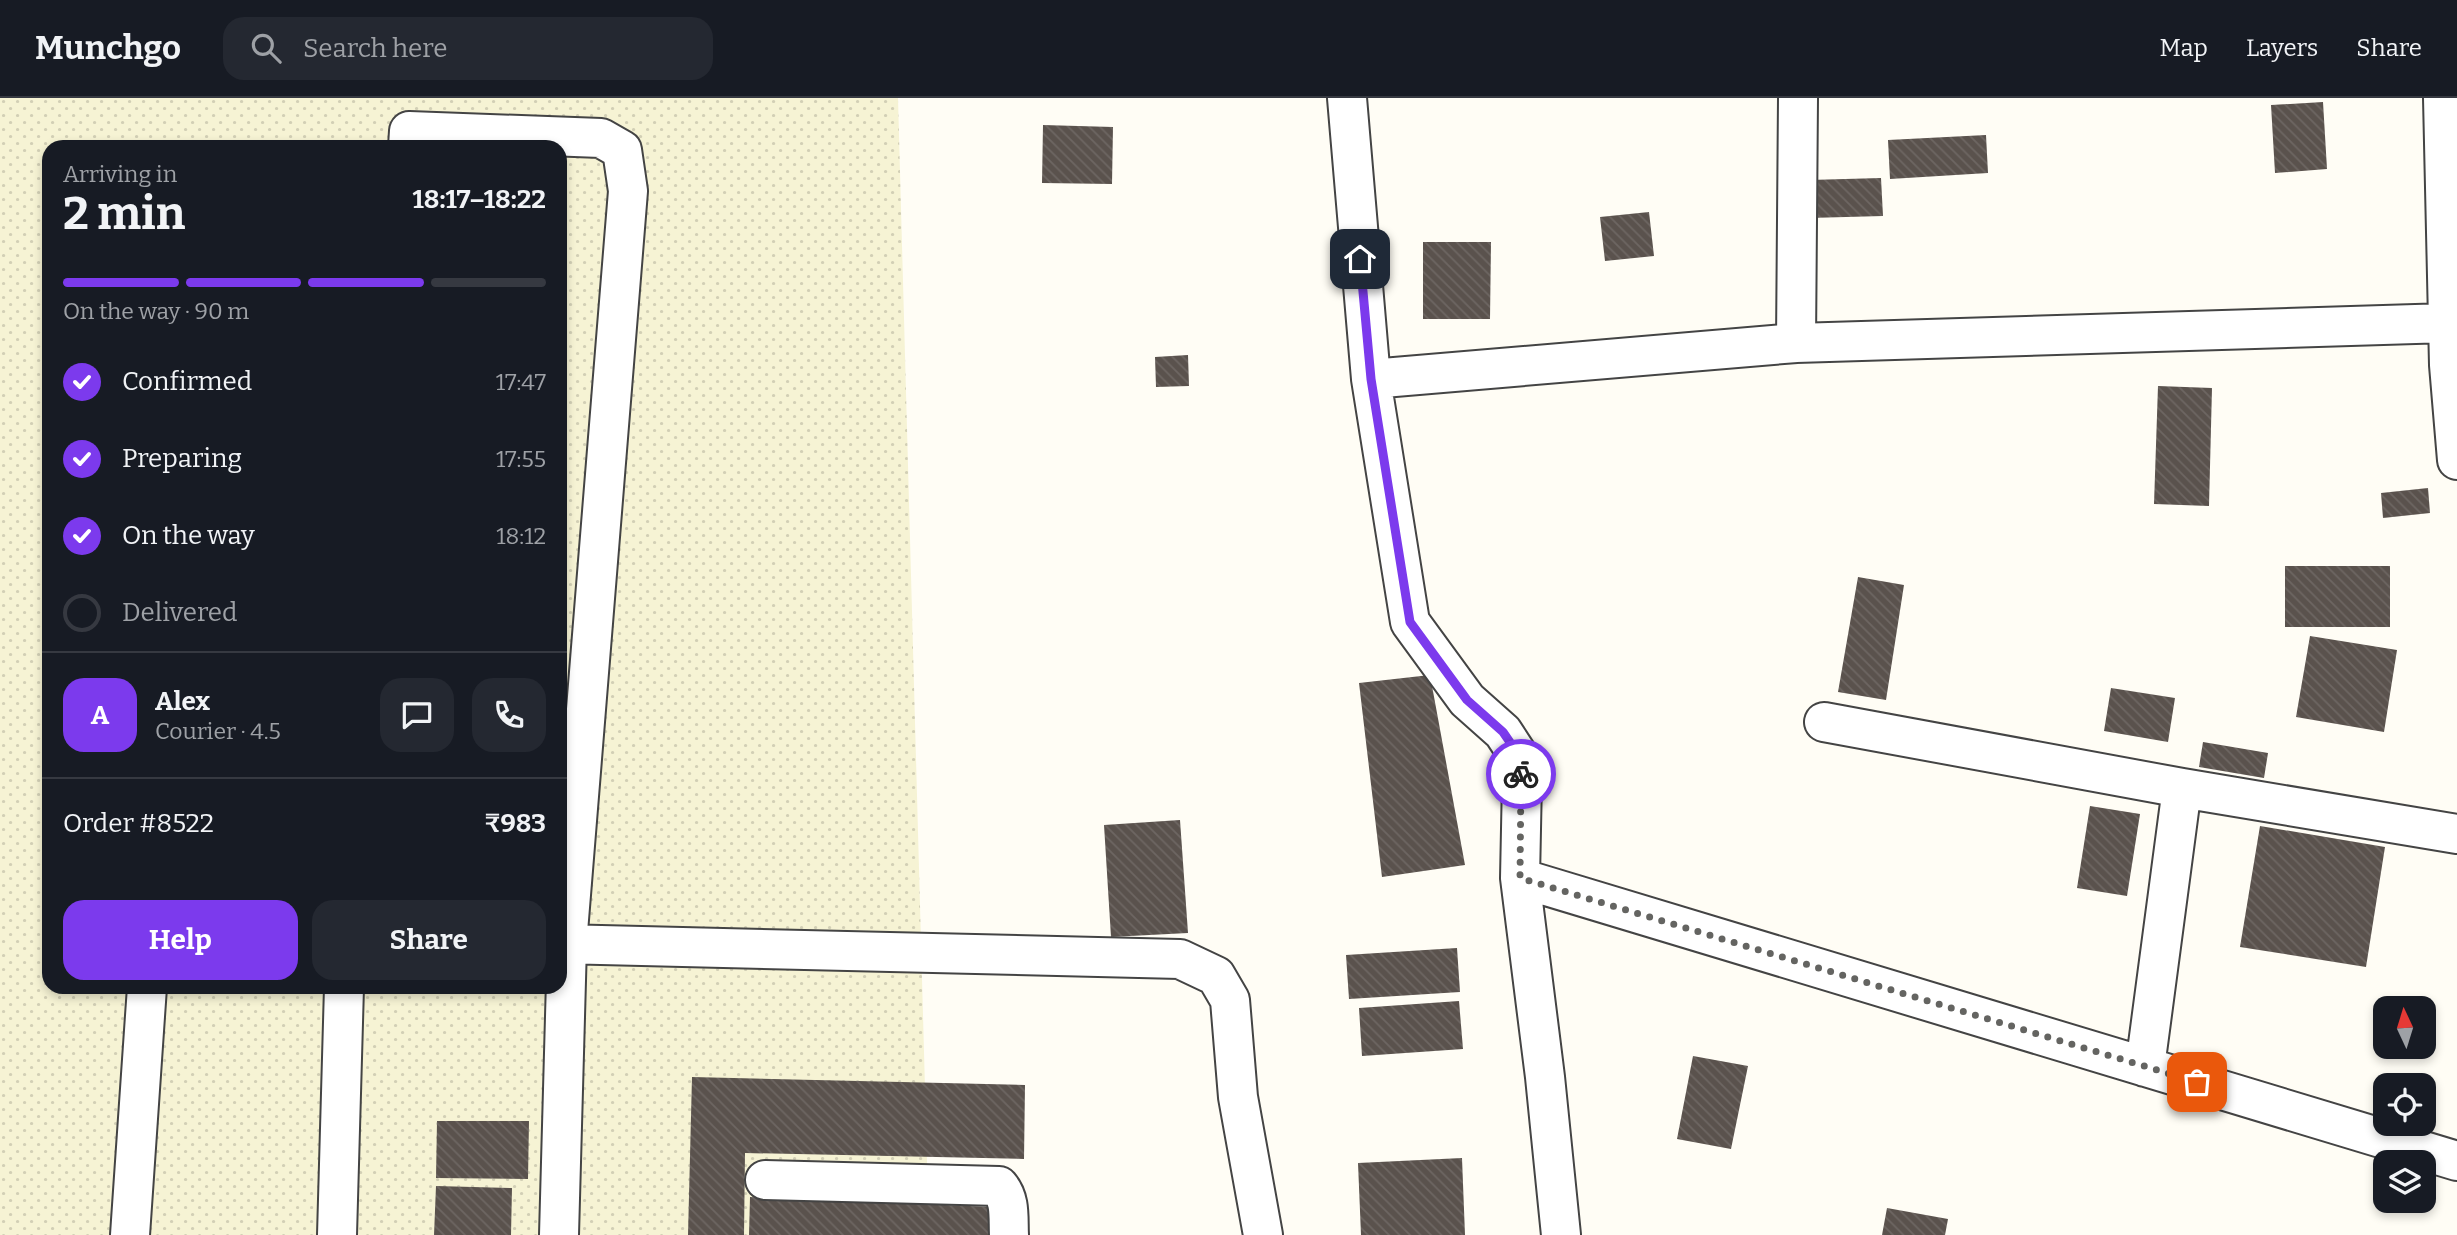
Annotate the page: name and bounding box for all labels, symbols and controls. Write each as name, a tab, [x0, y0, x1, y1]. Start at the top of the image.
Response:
search box	[223, 17, 713, 80]
text: Munchgo	[35, 28, 181, 68]
icon: search	[247, 29, 285, 67]
text: Search here	[303, 33, 447, 64]
text: Map	[2160, 34, 2208, 62]
text: Layers	[2246, 34, 2318, 62]
text: Share	[2356, 34, 2422, 62]
text: Arriving in	[63, 160, 177, 188]
text: 18:17–18:22	[413, 184, 546, 215]
text: 2 min	[63, 186, 185, 241]
pin	[1330, 229, 1390, 289]
icon: home	[1341, 240, 1379, 278]
text: On the way · 90 m	[63, 297, 249, 325]
icon: check	[63, 363, 101, 401]
text: Confirmed	[122, 366, 252, 397]
text: 17:47	[496, 368, 546, 396]
icon: check	[63, 440, 101, 478]
text: Preparing	[122, 443, 242, 474]
text: 17:55	[496, 445, 546, 473]
icon: check	[63, 517, 101, 555]
text: On the way	[122, 520, 255, 551]
text: 18:12	[496, 522, 546, 550]
text: Delivered	[122, 597, 237, 628]
button: chat	[380, 678, 454, 752]
button: phone	[472, 678, 546, 752]
text: Alex	[155, 686, 210, 717]
text: A	[91, 700, 109, 731]
text: Courier · 4.5	[155, 717, 281, 745]
courier	[1486, 739, 1556, 809]
icon: bike	[1502, 755, 1540, 793]
text: Order #8522	[63, 808, 214, 839]
text: ₹983	[484, 808, 546, 839]
button: Help	[63, 900, 298, 980]
button: Share	[312, 900, 546, 980]
north arrow	[2373, 996, 2436, 1059]
map controls	[2373, 996, 2436, 1213]
pin	[2167, 1052, 2227, 1112]
icon: bag	[2178, 1063, 2216, 1101]
button: locate	[2373, 1073, 2436, 1136]
button: layers	[2373, 1150, 2436, 1213]

